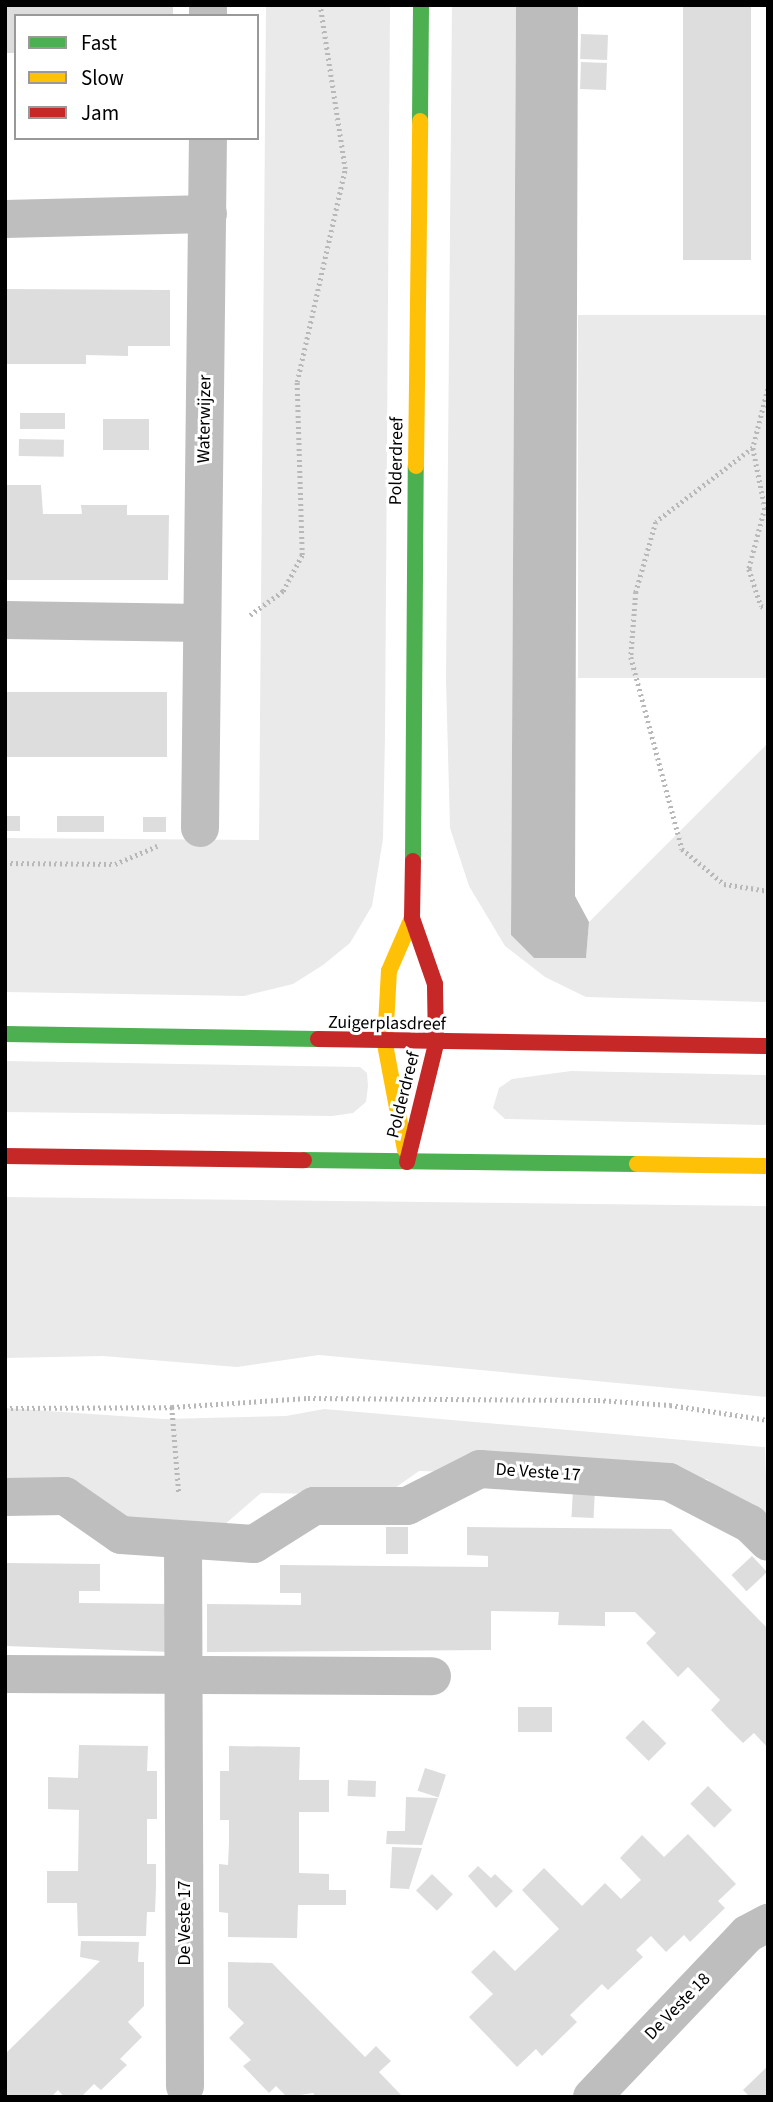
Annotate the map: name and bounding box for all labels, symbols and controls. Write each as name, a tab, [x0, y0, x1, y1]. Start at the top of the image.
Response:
legend	[14, 14, 259, 140]
text: Fast	[81, 28, 117, 58]
text: Slow	[81, 63, 124, 93]
text: Jam	[81, 98, 119, 128]
street label: Waterwijzer	[193, 375, 217, 463]
street label: Polderdreef	[385, 417, 409, 505]
street label: Zuigerplasdreef	[328, 1012, 446, 1036]
street label: Polderdreef	[383, 1050, 425, 1140]
street label: De Veste 17	[495, 1459, 581, 1487]
street label: De Veste 17	[174, 1881, 196, 1965]
street label: De Veste 18	[641, 1969, 715, 2045]

